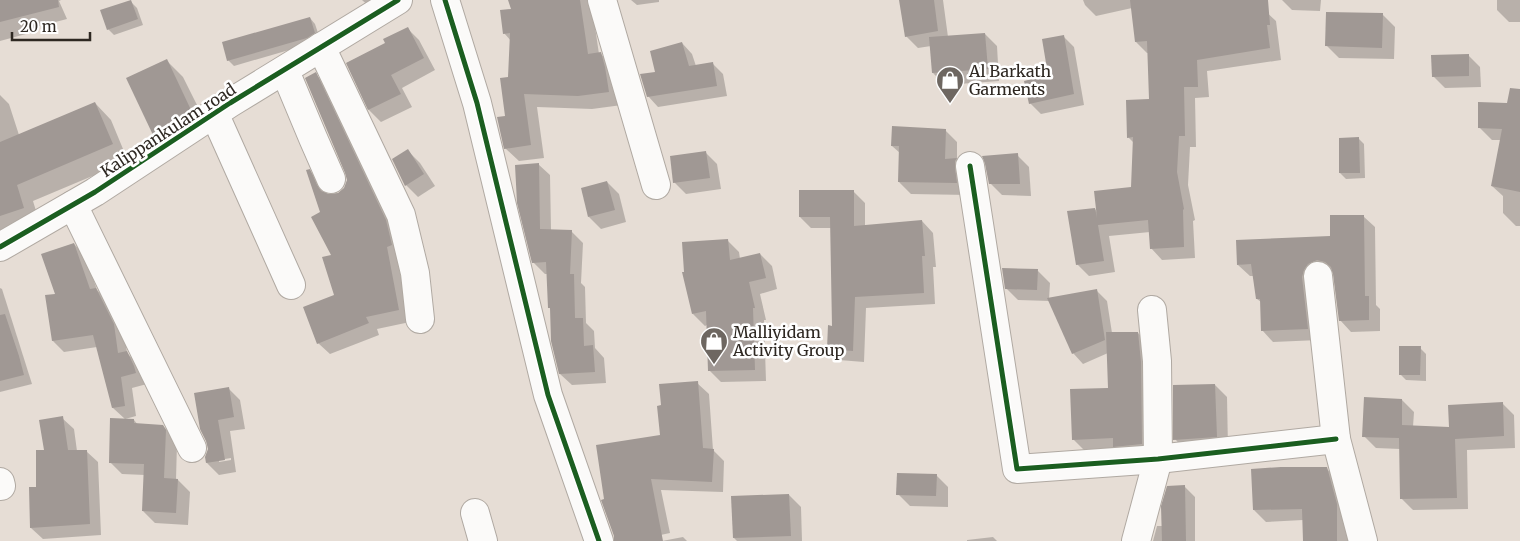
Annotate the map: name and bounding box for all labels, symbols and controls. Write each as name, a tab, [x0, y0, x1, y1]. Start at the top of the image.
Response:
scale bar	[12, 10, 90, 42]
text: 20 m	[20, 17, 57, 36]
place label: Al Barkath Garments	[968, 61, 1052, 99]
shop icon: Al Barkath Garments	[935, 65, 965, 104]
street label: Kalippankulam road	[97, 79, 240, 181]
place label: Malliyidam Activity Group	[732, 322, 844, 360]
shop icon: Malliyidam Activity Group	[699, 326, 729, 365]

